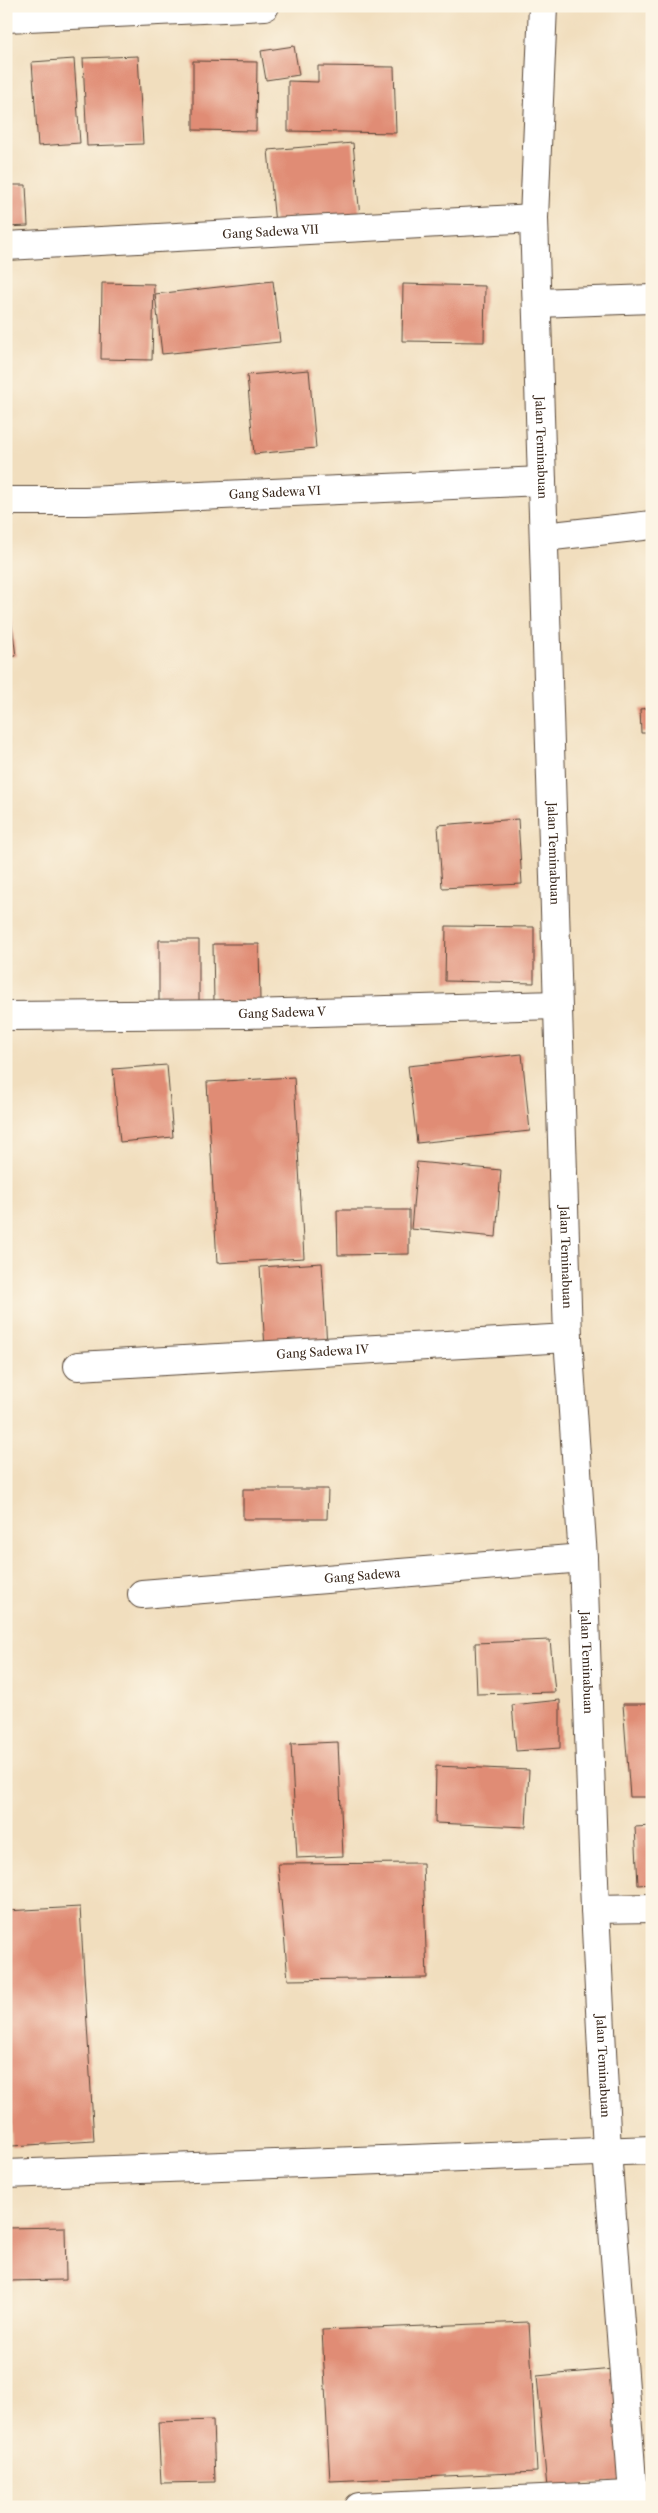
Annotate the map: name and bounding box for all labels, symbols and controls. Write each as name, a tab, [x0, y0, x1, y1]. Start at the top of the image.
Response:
street label: Gang Sadewa VII	[222, 221, 319, 242]
street label: Jalan Teminabuan	[532, 394, 551, 500]
street label: Gang Sadewa VI	[228, 483, 321, 502]
street label: Jalan Teminabuan	[545, 800, 563, 905]
street label: Gang Sadewa V	[238, 1004, 326, 1021]
street label: Jalan Teminabuan	[557, 1204, 575, 1309]
street label: Gang Sadewa IV	[276, 1341, 370, 1362]
street label: Gang Sadewa	[324, 1565, 402, 1586]
street label: Jalan Teminabuan	[578, 1609, 596, 1715]
street label: Jalan Teminabuan	[593, 2013, 613, 2118]

